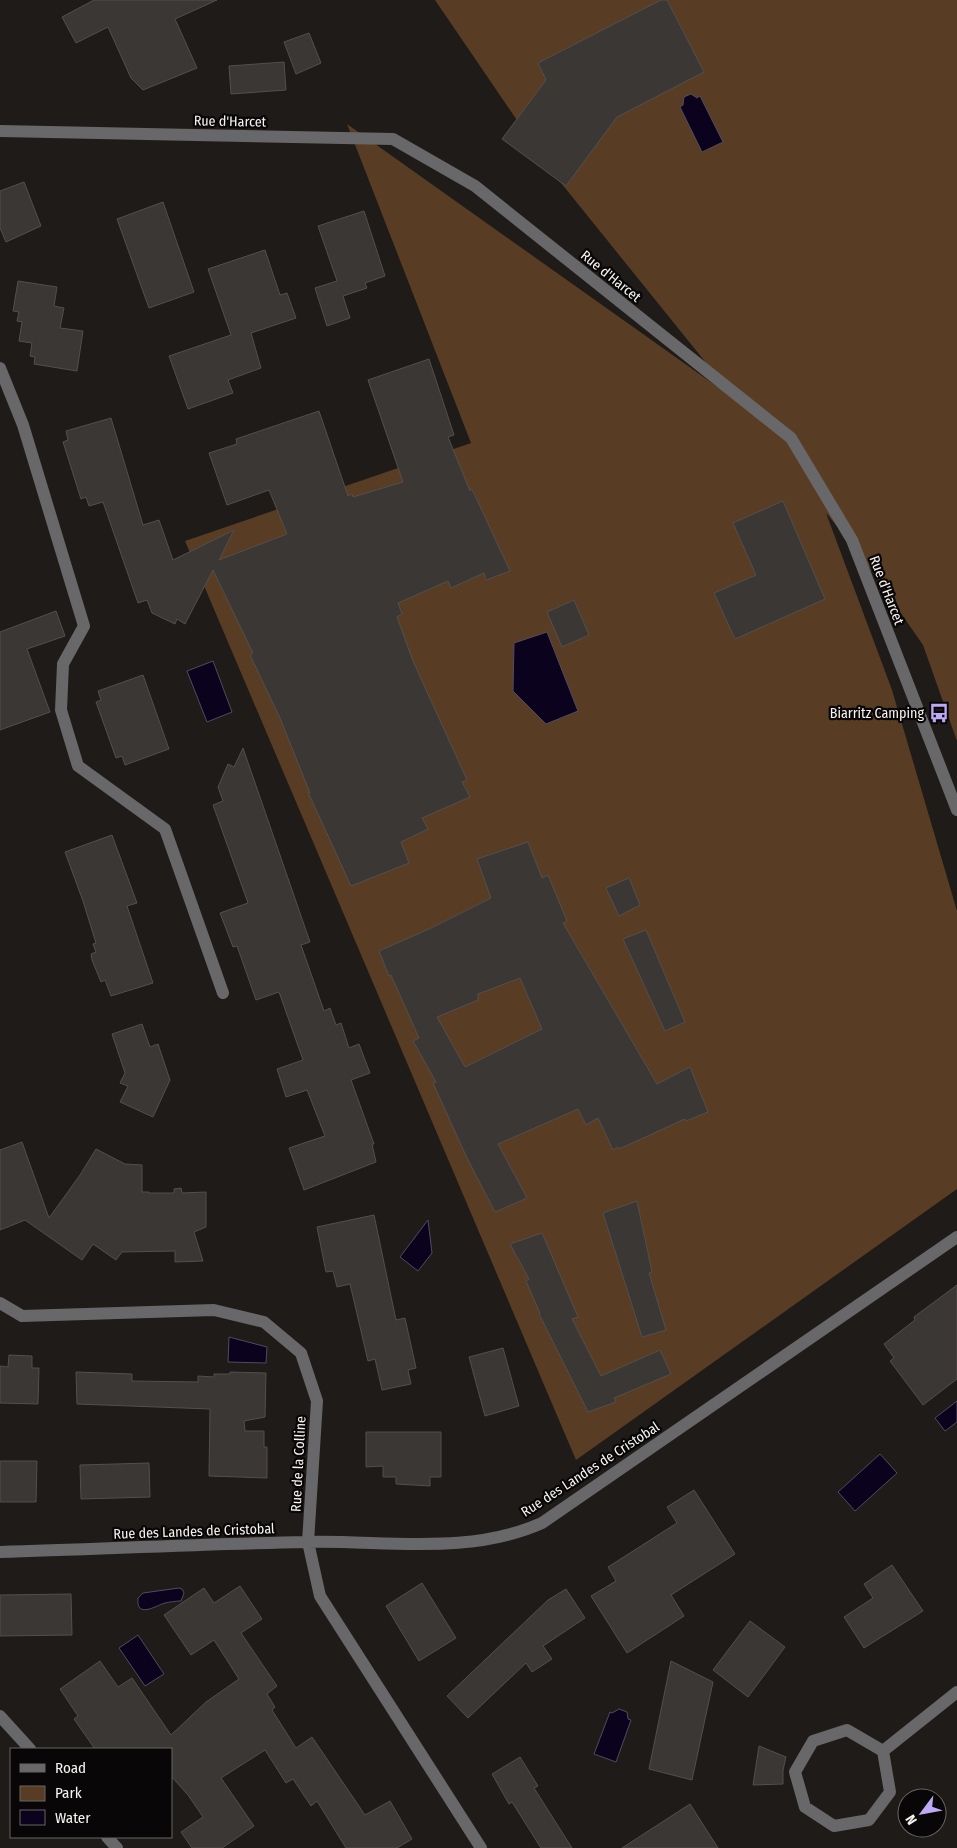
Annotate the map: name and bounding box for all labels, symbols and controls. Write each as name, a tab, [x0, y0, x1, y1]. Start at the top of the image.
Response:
street label: Rue d'Harcet	[194, 112, 267, 131]
street label: Rue d'Harcet	[577, 247, 645, 306]
street label: Rue d'Harcet	[866, 553, 908, 627]
bus stop icon: Biarritz Camping	[928, 702, 950, 724]
place label: Biarritz Camping	[830, 705, 924, 722]
street label: Rue de la Colline	[287, 1416, 310, 1512]
street label: Rue des Landes de Cristobal	[518, 1418, 663, 1520]
street label: Rue des Landes de Cristobal	[113, 1520, 275, 1543]
legend	[10, 1748, 172, 1838]
text: Road	[55, 1759, 86, 1777]
text: Park	[55, 1784, 82, 1802]
north arrow	[897, 1788, 947, 1838]
text: Water	[55, 1809, 91, 1827]
text: N	[902, 1812, 921, 1828]

